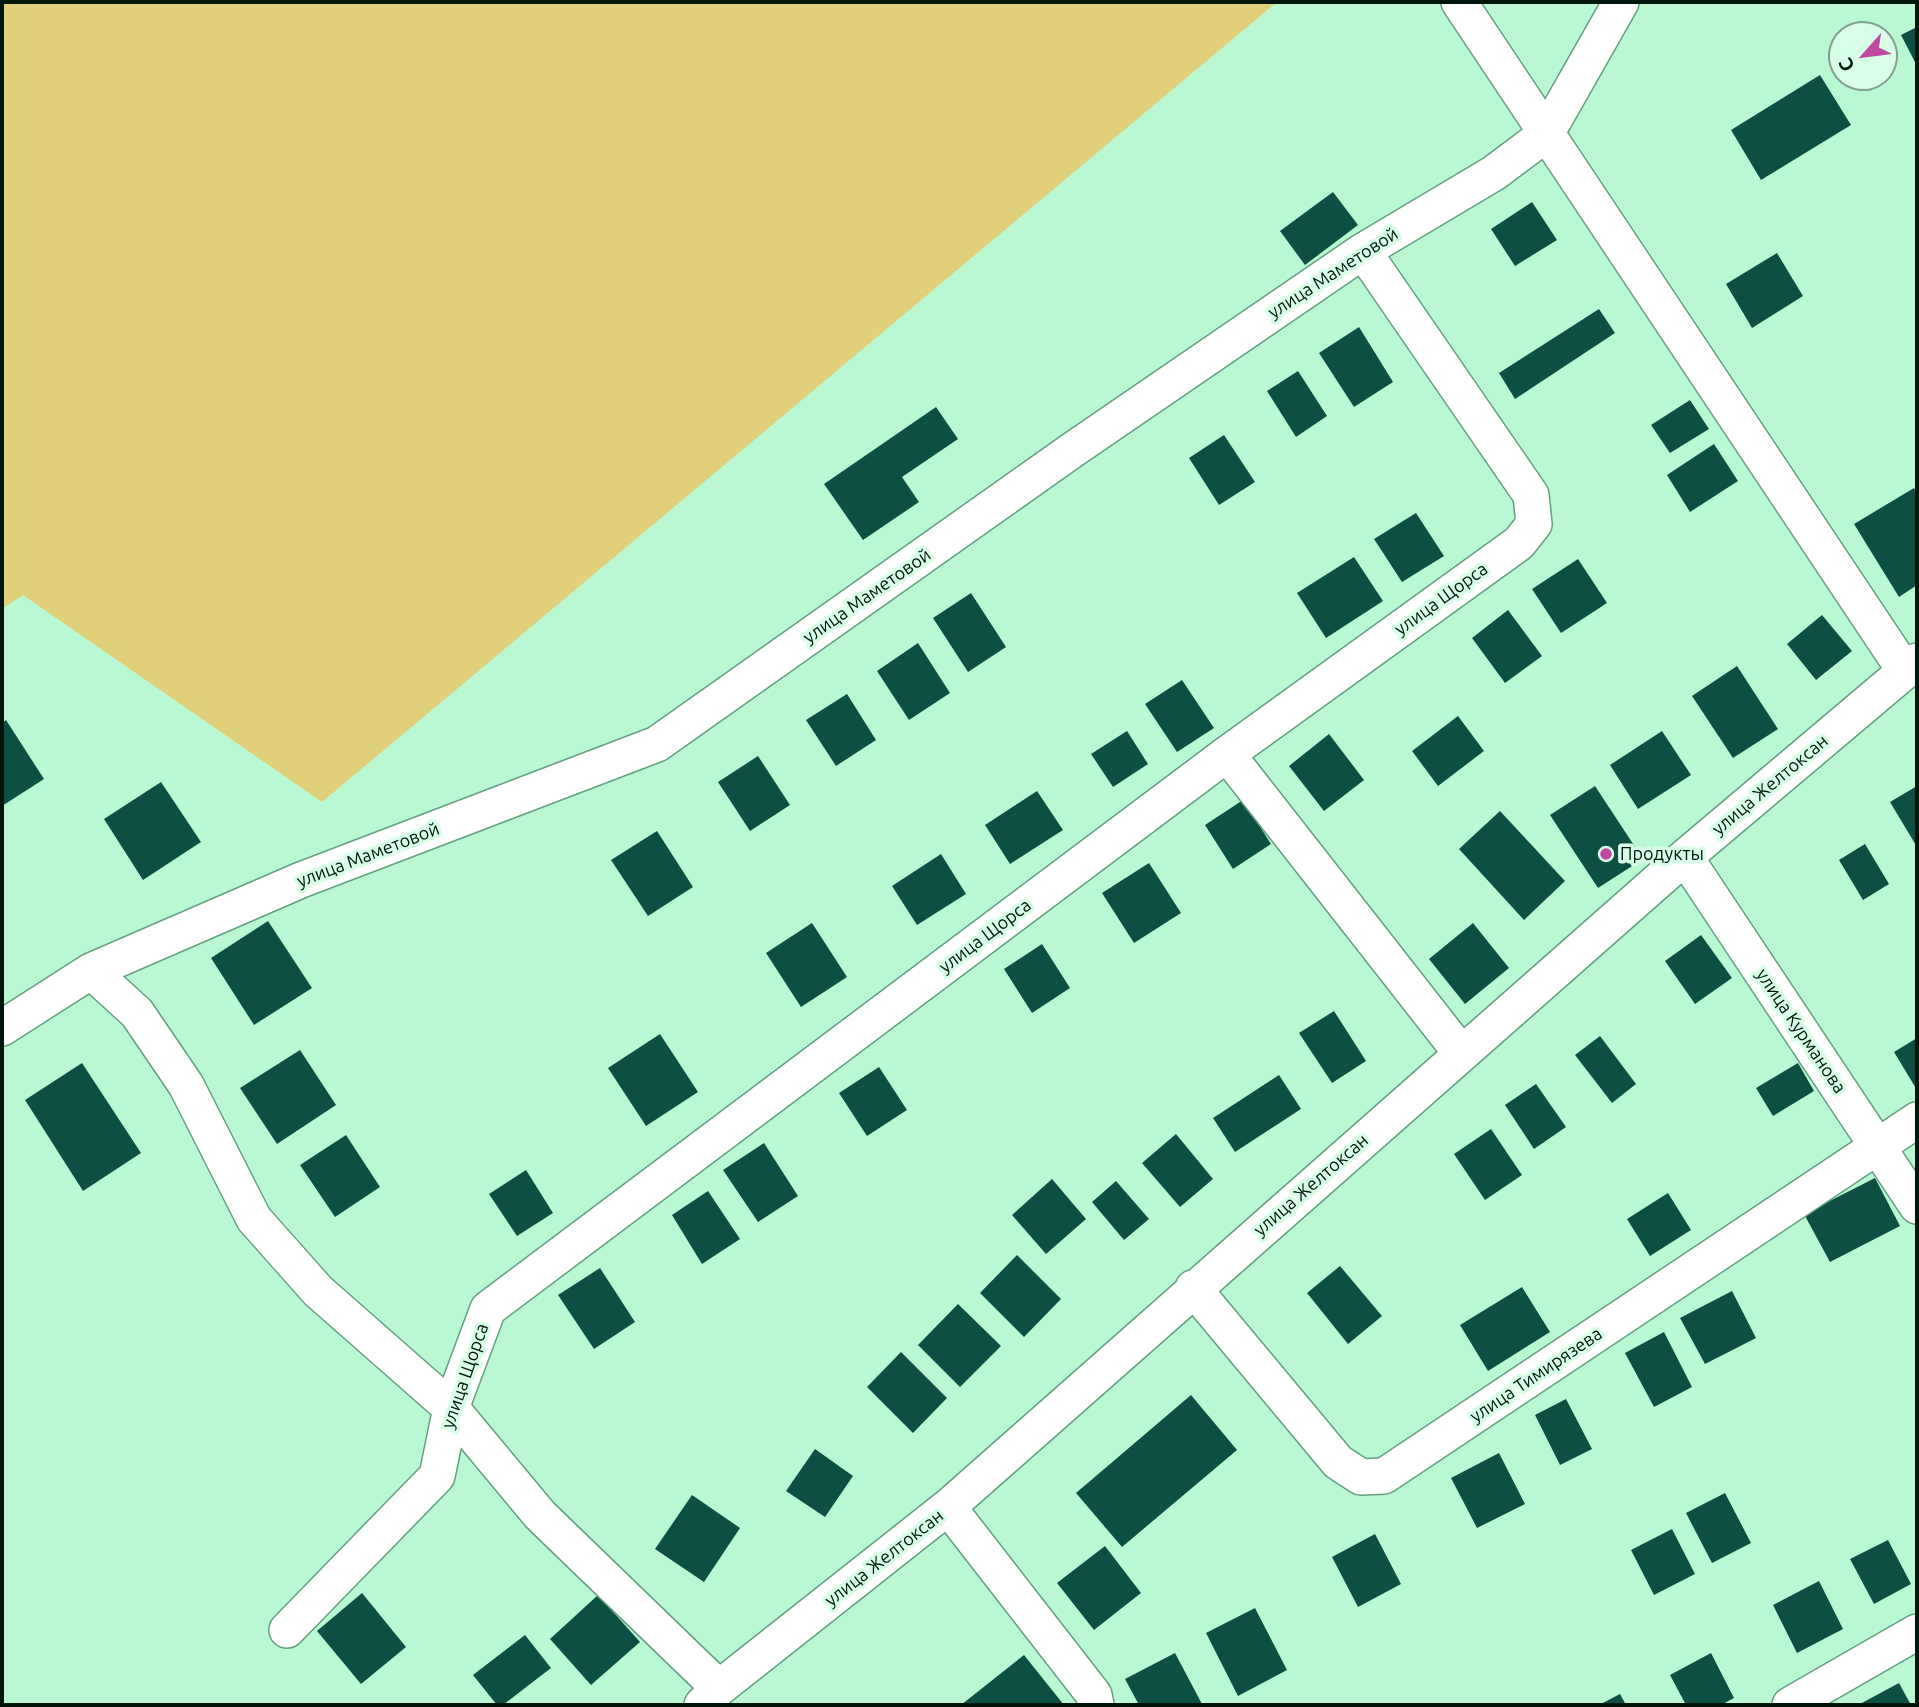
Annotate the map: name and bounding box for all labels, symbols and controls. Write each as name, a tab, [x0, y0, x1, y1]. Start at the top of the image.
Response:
north arrow	[1828, 21, 1898, 91]
text: С	[1834, 54, 1859, 75]
street label: улица Маметовой	[1264, 223, 1402, 323]
street label: улица Маметовой	[799, 544, 935, 648]
street label: улица Щорса	[1390, 558, 1492, 640]
street label: улица Желтоксан	[1708, 730, 1832, 840]
street label: улица Маметовой	[294, 818, 442, 892]
place label: Продукты	[1620, 843, 1704, 865]
marker: Продукты	[1598, 846, 1614, 862]
street label: улица Щорса	[935, 894, 1035, 978]
street label: улица Курманова	[1751, 965, 1851, 1097]
street label: улица Желтоксан	[1249, 1129, 1373, 1241]
street label: улица Щорса	[437, 1321, 493, 1431]
street label: улица Тимирязева	[1466, 1323, 1606, 1427]
street label: улица Желтоксан	[820, 1505, 948, 1611]

